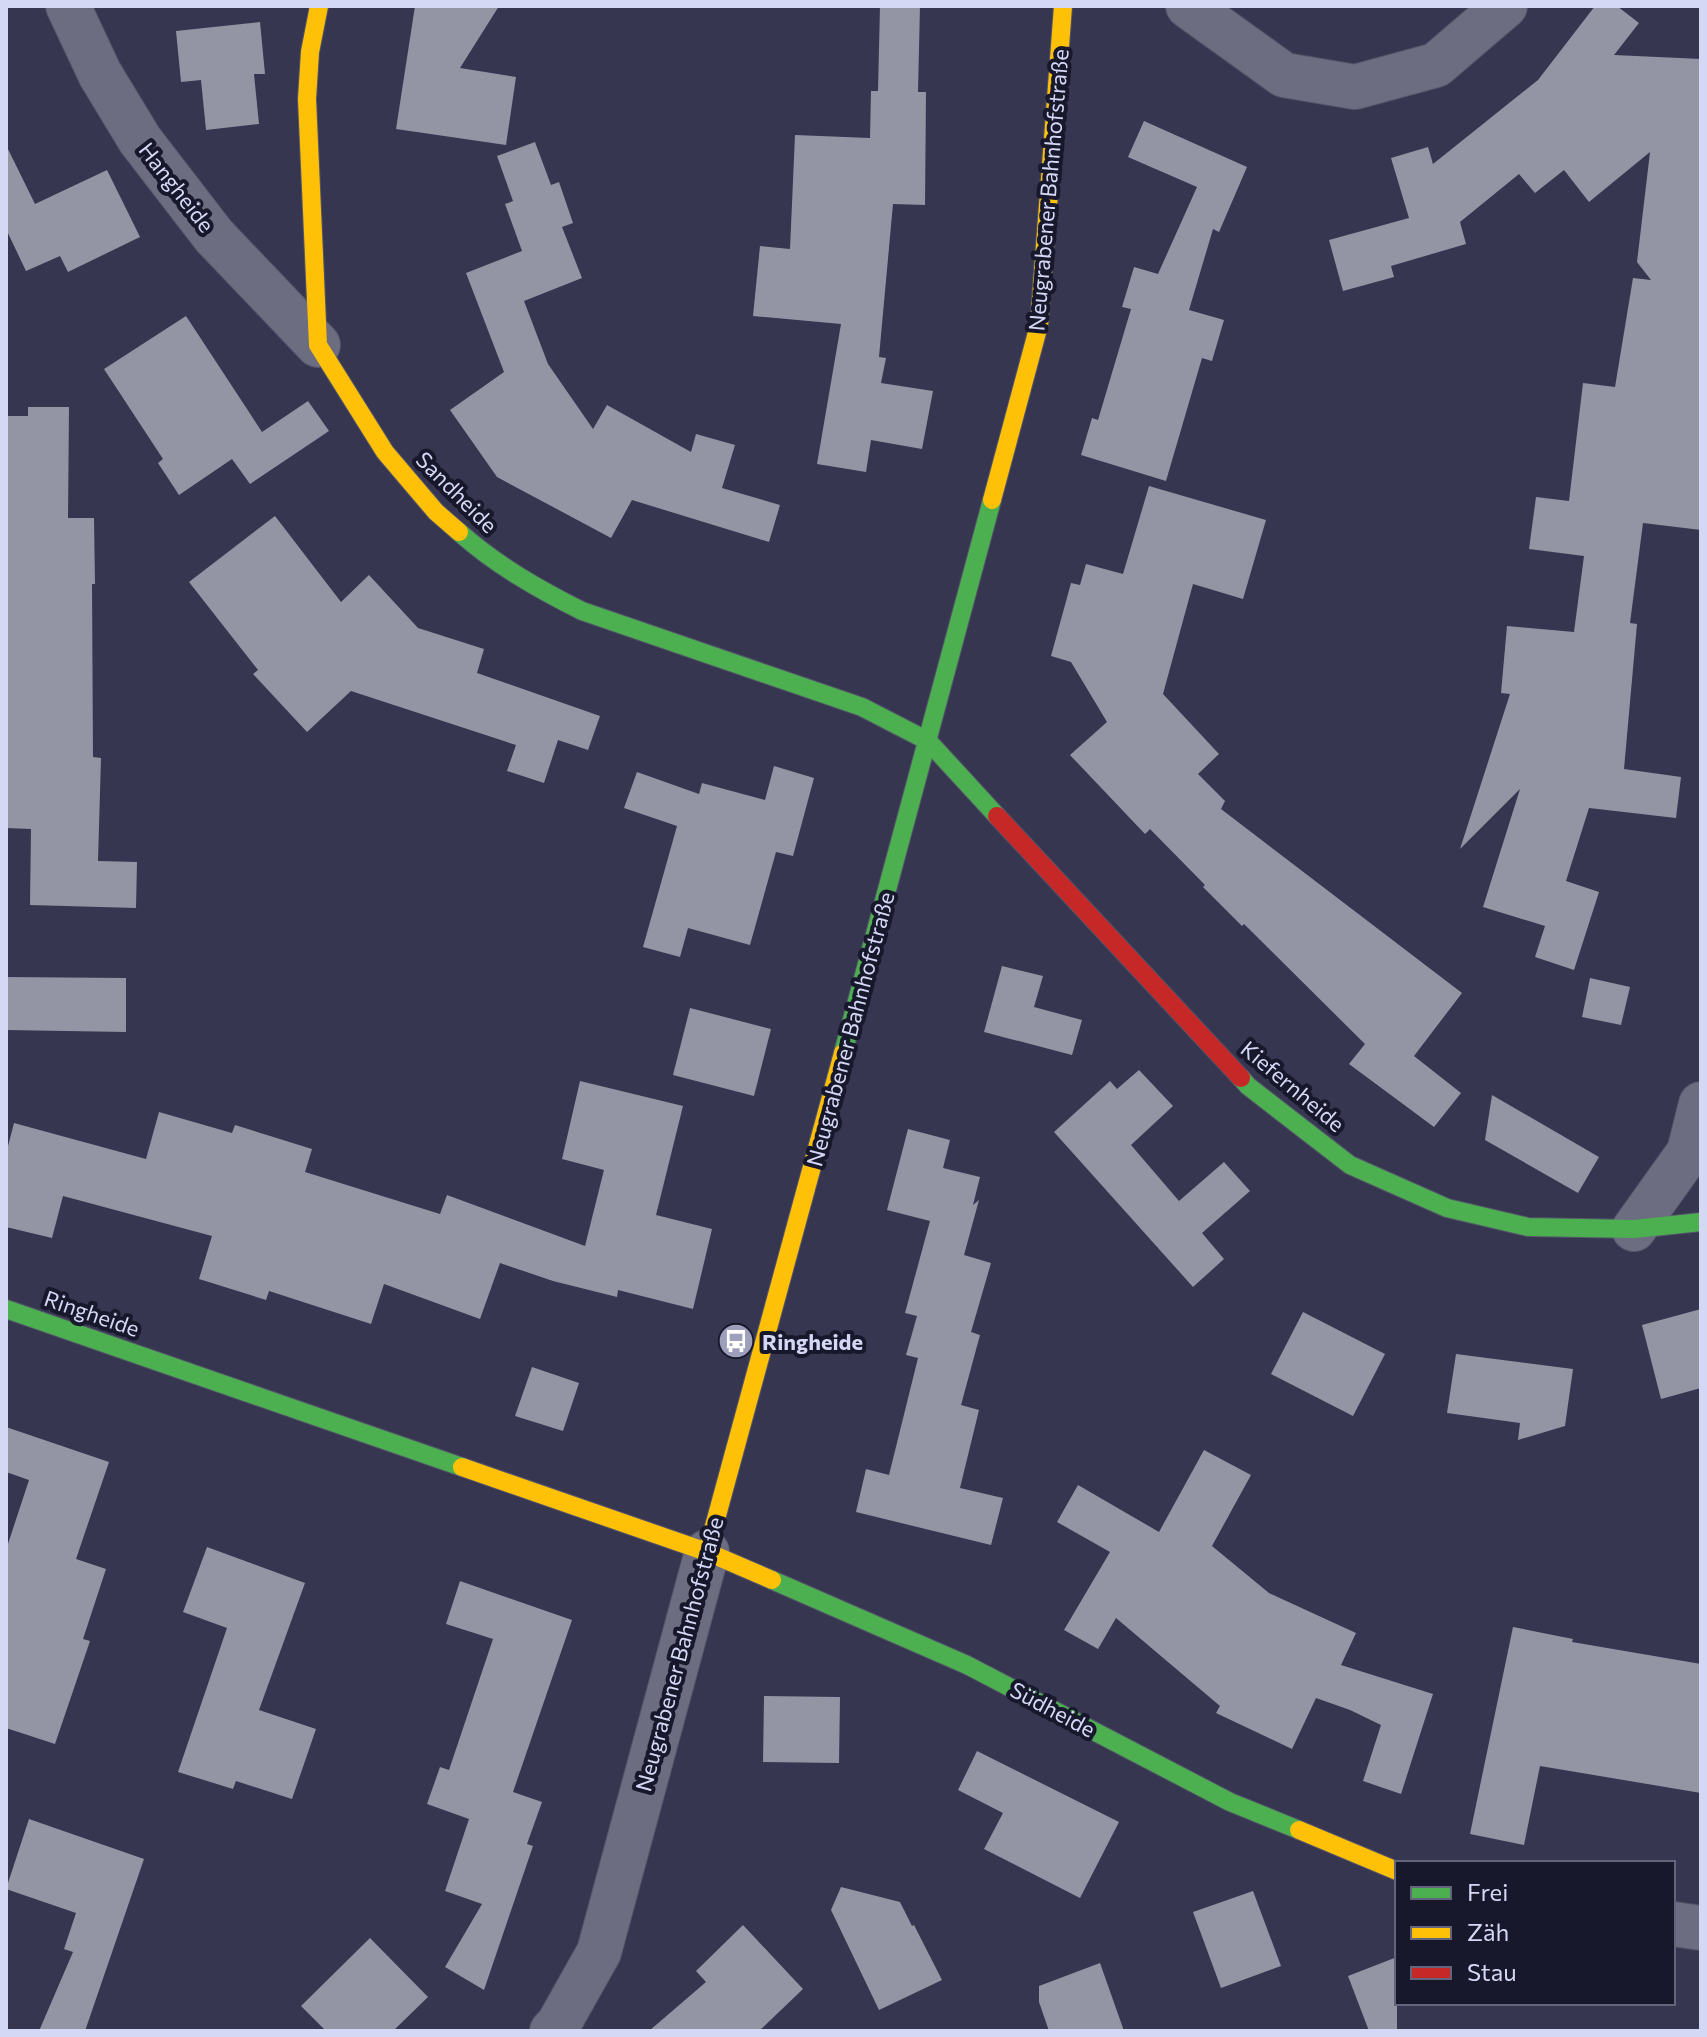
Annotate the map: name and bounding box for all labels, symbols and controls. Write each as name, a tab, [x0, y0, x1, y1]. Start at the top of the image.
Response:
street label: Neugrabener Bahnhofstraße	[1022, 48, 1074, 332]
street label: Hangheide	[134, 137, 220, 237]
street label: Sandheide	[411, 446, 503, 538]
street label: Neugrabener Bahnhofstraße	[800, 889, 900, 1169]
street label: Kiefernheide	[1236, 1035, 1350, 1137]
street label: Ringheide	[41, 1284, 143, 1342]
bus stop icon: Ringheide	[717, 1322, 755, 1360]
place label: Ringheide	[762, 1328, 863, 1355]
street label: Neugrabener Bahnhofstraße	[629, 1514, 729, 1794]
street label: Südheide	[1006, 1675, 1100, 1743]
legend	[1395, 1861, 1675, 2005]
text: Frei	[1467, 1877, 1508, 1906]
text: Zäh	[1467, 1917, 1509, 1946]
text: Stau	[1467, 1957, 1517, 1986]

